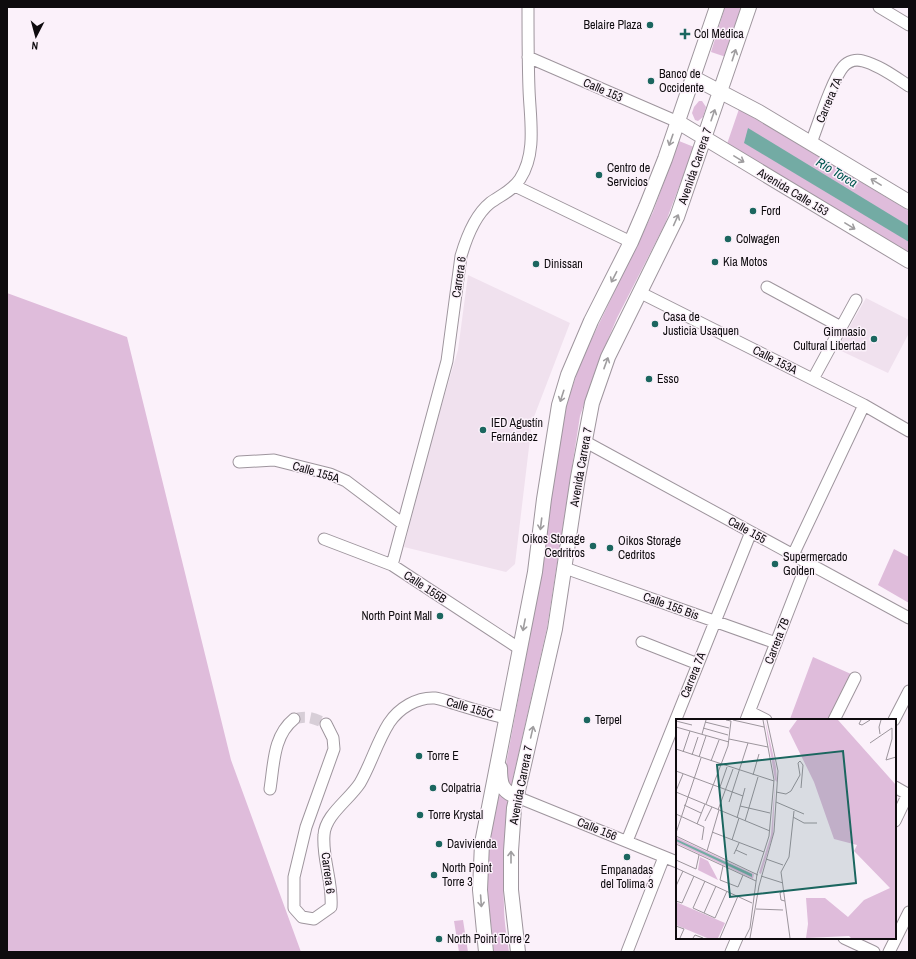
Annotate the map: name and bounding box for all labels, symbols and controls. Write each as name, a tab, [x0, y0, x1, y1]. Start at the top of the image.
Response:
north arrow	[16, 16, 56, 56]
place label: Belaire Plaza	[583, 17, 643, 33]
marker: Belaire Plaza	[645, 20, 655, 30]
place label: Col Médica	[694, 26, 744, 42]
marker: Col Médica	[679, 28, 691, 40]
text: N	[31, 39, 39, 53]
one-way arrow	[731, 49, 738, 62]
place label: Banco de Occidente	[659, 66, 704, 96]
street label: Carrera 7A	[812, 74, 846, 125]
street label: Calle 153	[581, 75, 625, 105]
marker: Banco de Occidente	[646, 76, 656, 86]
one-way arrow	[710, 109, 717, 122]
street label: Avenida Carrera 7	[674, 125, 716, 207]
one-way arrow	[667, 134, 675, 146]
water label: Río Torca	[813, 154, 861, 191]
one-way arrow	[733, 155, 745, 163]
place label: Centro de Servicios	[607, 160, 650, 190]
street label: Avenida Calle 153	[754, 164, 832, 220]
marker: Centro de Servicios	[594, 170, 604, 180]
one-way arrow	[870, 178, 882, 186]
place label: Ford	[761, 203, 781, 219]
marker: Ford	[748, 206, 758, 216]
one-way arrow	[673, 214, 680, 226]
one-way arrow	[844, 222, 856, 230]
place label: Colwagen	[736, 231, 780, 247]
marker: Colwagen	[723, 234, 733, 244]
place label: Kia Motos	[723, 254, 767, 270]
street label: Carrera 6	[448, 255, 470, 299]
place label: Dinissan	[544, 256, 583, 272]
marker: Kia Motos	[710, 257, 720, 267]
marker: Dinissan	[531, 259, 541, 269]
one-way arrow	[609, 270, 617, 282]
place label: Casa de Justicia Usaquen	[663, 309, 739, 339]
marker: Casa de Justicia Usaquen	[650, 319, 660, 329]
place label: Gimnasio Cultural Libertad	[793, 324, 866, 354]
marker: Gimnasio Cultural Libertad	[869, 334, 879, 344]
street label: Calle 153A	[750, 342, 800, 378]
one-way arrow	[602, 357, 610, 369]
place label: Esso	[657, 371, 679, 387]
marker: Esso	[644, 374, 654, 384]
one-way arrow	[558, 389, 565, 402]
place label: IED Agustín Fernández	[491, 415, 543, 445]
marker: IED Agustín Fernández	[478, 425, 488, 435]
street label: Avenida Carrera 7	[566, 426, 596, 509]
street label: Calle 155A	[291, 458, 342, 486]
street label: Calle 155	[725, 513, 770, 547]
one-way arrow	[537, 517, 545, 530]
place label: Oikos Storage Cedritros	[522, 531, 585, 561]
place label: Oikos Storage Cedritos	[618, 533, 681, 563]
marker: Oikos Storage Cedritros	[588, 541, 598, 551]
marker: Oikos Storage Cedritos	[605, 543, 615, 553]
place label: Supermercado Golden	[783, 549, 848, 579]
marker: Supermercado Golden	[770, 559, 780, 569]
street label: Calle 155B	[400, 567, 450, 607]
street label: Calle 155 Bis	[641, 588, 701, 624]
place label: North Point Mall	[361, 608, 432, 624]
marker: North Point Mall	[435, 611, 445, 621]
street label: Carrera 7B	[761, 615, 793, 666]
one-way arrow	[520, 619, 528, 632]
street label: Carrera 7A	[677, 649, 710, 700]
street label: Calle 155C	[444, 694, 496, 722]
place label: Terpel	[595, 712, 622, 728]
marker: Terpel	[582, 715, 592, 725]
inset map	[676, 719, 896, 939]
one-way arrow	[529, 726, 537, 739]
street label: Avenida Carrera 7	[505, 744, 537, 827]
place label: Torre E	[427, 748, 459, 764]
marker: Torre E	[414, 751, 424, 761]
place label: Colpatria	[441, 780, 481, 796]
marker: Colpatria	[428, 783, 438, 793]
place label: Torre Krystal	[428, 807, 483, 823]
marker: Torre Krystal	[415, 810, 425, 820]
street label: Calle 156	[575, 814, 619, 844]
place label: Davivienda	[447, 836, 497, 852]
marker: Davivienda	[434, 839, 444, 849]
street label: Carrera 6	[318, 851, 338, 895]
one-way arrow	[507, 851, 515, 864]
marker: Empanadas del Tolima 3	[622, 852, 632, 862]
place label: North Point Torre 3	[442, 860, 492, 890]
place label: Empanadas del Tolima 3	[601, 862, 653, 892]
marker: North Point Torre 3	[429, 870, 439, 880]
one-way arrow	[478, 894, 485, 907]
place label: North Point Torre 2	[447, 931, 530, 947]
marker: North Point Torre 2	[434, 934, 444, 944]

